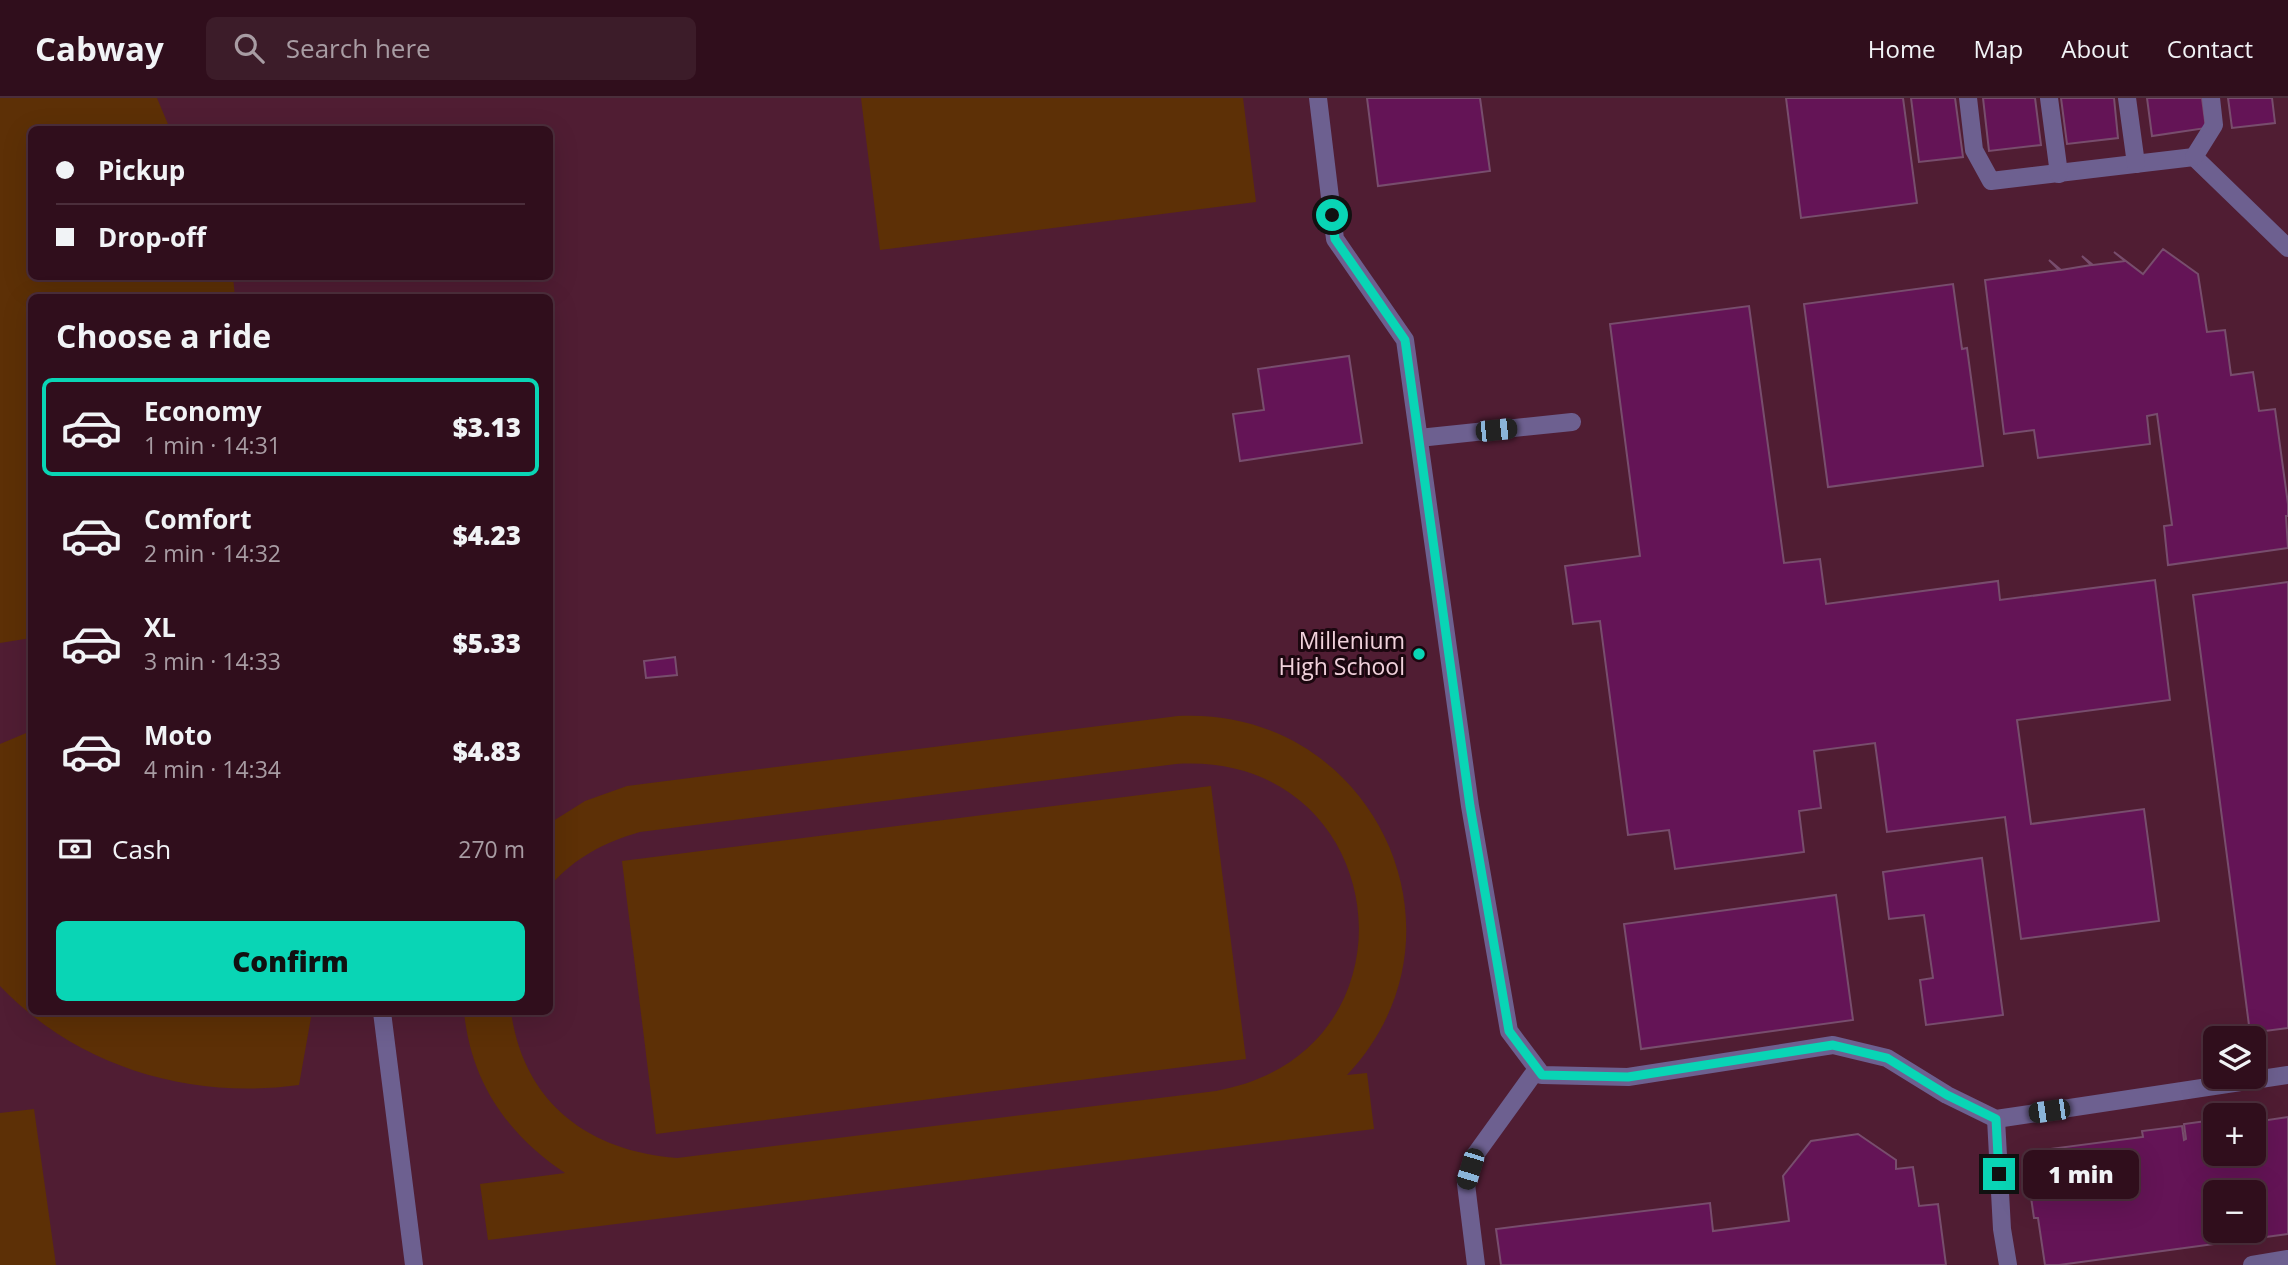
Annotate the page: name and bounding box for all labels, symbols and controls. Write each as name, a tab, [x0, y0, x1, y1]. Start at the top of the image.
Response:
search box	[206, 17, 696, 80]
text: Cabway	[35, 26, 164, 71]
icon: search	[230, 29, 268, 67]
text: Search here	[286, 30, 431, 66]
text: Home	[1868, 32, 1936, 65]
text: Map	[1974, 32, 2023, 65]
text: About	[2061, 32, 2129, 65]
text: Contact	[2167, 32, 2253, 65]
text: Pickup	[98, 152, 185, 188]
route start	[1316, 199, 1348, 231]
text: Drop-off	[98, 219, 206, 255]
text: Choose a ride	[56, 314, 271, 357]
text: Economy	[144, 393, 262, 429]
icon: car	[60, 396, 123, 459]
text: $3.13	[453, 409, 521, 445]
car	[1475, 417, 1518, 443]
text: 1 min · 14:31	[144, 429, 281, 461]
text: Comfort	[144, 501, 251, 537]
icon: car	[60, 504, 123, 567]
text: $4.23	[453, 517, 521, 553]
text: 2 min · 14:32	[144, 537, 281, 569]
text: XL	[144, 609, 176, 645]
icon: car	[60, 612, 123, 675]
place label: Millenium High School	[1278, 624, 1405, 682]
text: $5.33	[453, 625, 521, 661]
text: 3 min · 14:33	[144, 645, 281, 677]
marker: Millenium High School	[1411, 646, 1427, 662]
text: Moto	[144, 717, 212, 753]
icon: car	[60, 720, 123, 783]
text: $4.83	[453, 733, 521, 769]
text: 4 min · 14:34	[144, 753, 281, 785]
icon: cash	[56, 830, 94, 868]
text: Cash	[112, 831, 171, 867]
text: 270 m	[458, 833, 525, 865]
button: Confirm	[56, 921, 525, 1001]
map controls	[2203, 1026, 2266, 1243]
button: layers	[2203, 1026, 2266, 1089]
car	[2027, 1098, 2072, 1124]
button: +	[2203, 1103, 2266, 1166]
car	[1454, 1146, 1487, 1192]
callout: 1 min	[2024, 1150, 2139, 1198]
route end	[1983, 1158, 2015, 1190]
text: 1 min	[2048, 1158, 2114, 1190]
button: −	[2203, 1180, 2266, 1243]

